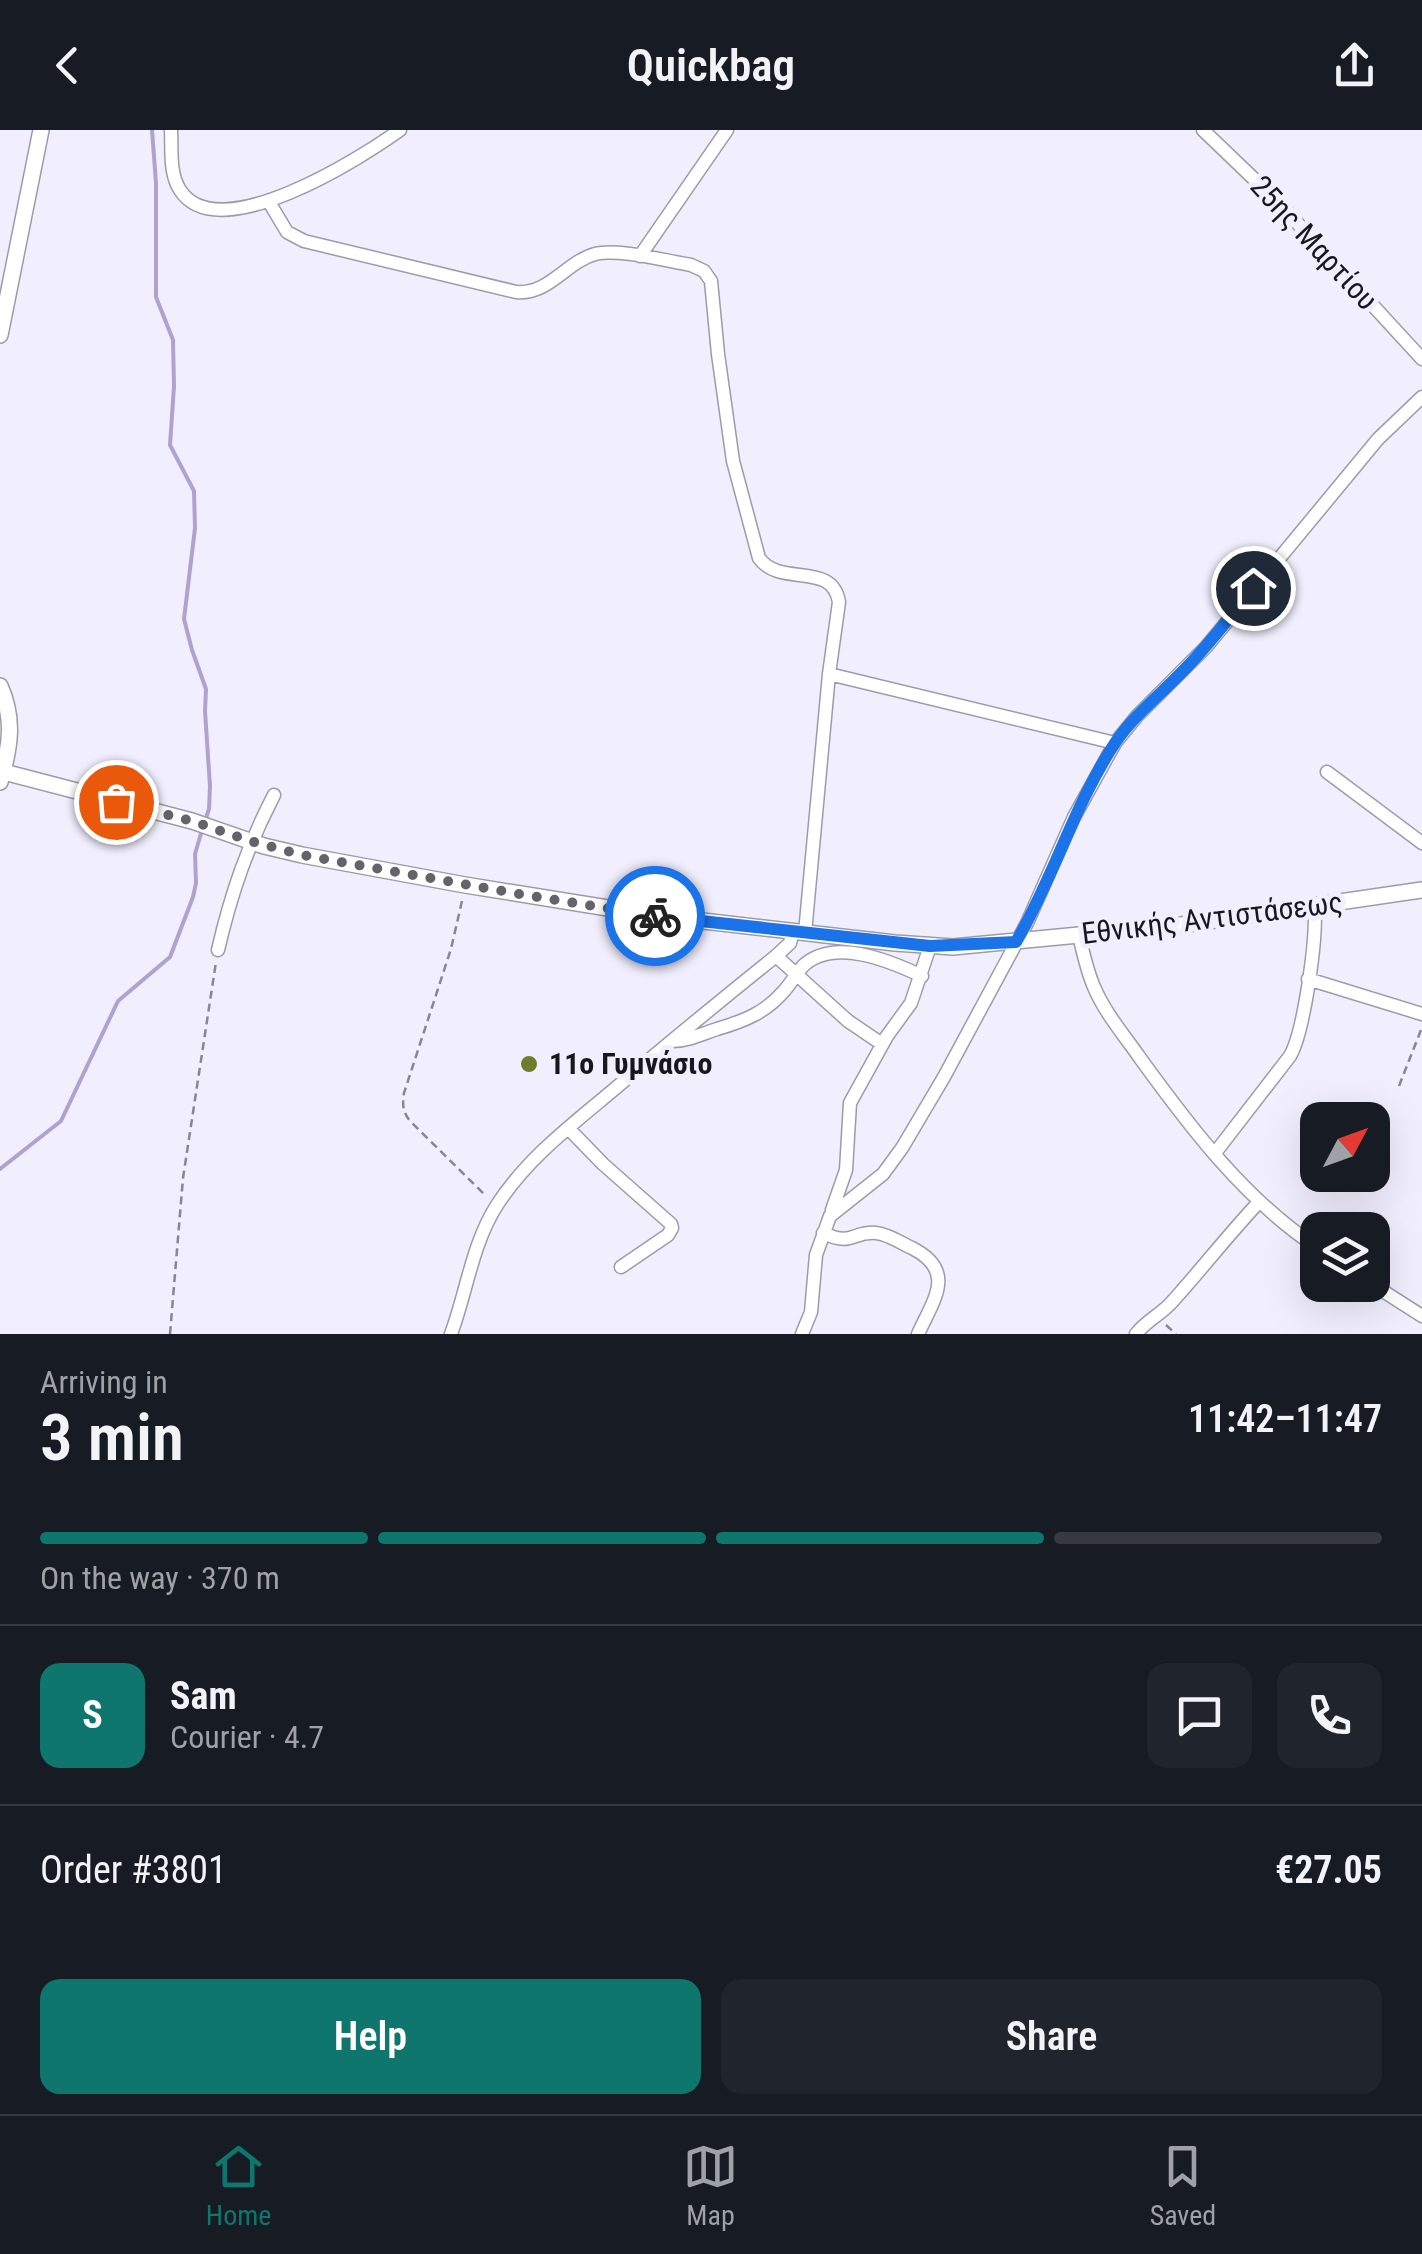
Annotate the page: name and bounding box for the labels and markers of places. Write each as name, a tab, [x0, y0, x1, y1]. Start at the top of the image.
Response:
pin	[1211, 546, 1296, 631]
pin	[74, 760, 159, 845]
place label: 11o Γυμνάσιο	[549, 1046, 712, 1081]
marker: 11o Γυμνάσιο	[518, 1053, 540, 1075]

